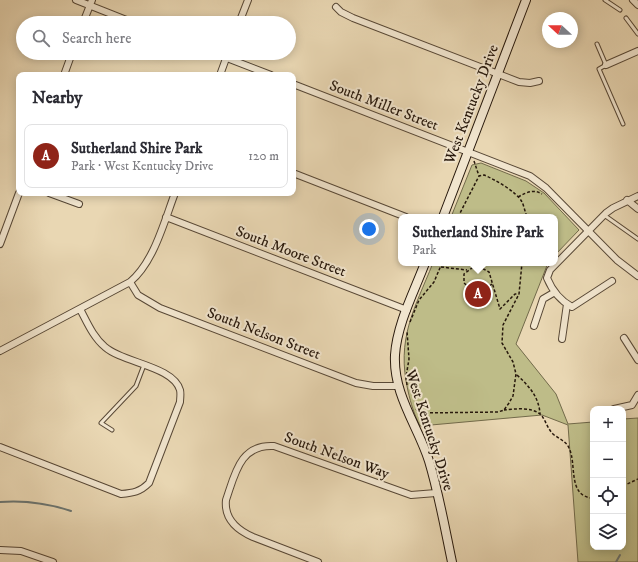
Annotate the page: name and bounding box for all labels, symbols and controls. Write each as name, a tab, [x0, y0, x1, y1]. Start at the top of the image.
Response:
north arrow	[542, 12, 578, 48]
search box	[16, 16, 296, 60]
icon: search	[30, 27, 52, 49]
text: Search here	[62, 29, 131, 48]
street label: West Kentucky Drive	[440, 42, 503, 167]
street label: South Miller Street	[327, 76, 441, 135]
text: Nearby	[32, 87, 82, 109]
text: Sutherland Shire Park	[71, 139, 202, 158]
text: A	[42, 148, 50, 164]
text: 120 m	[248, 148, 279, 164]
text: Park · West Kentucky Drive	[71, 158, 213, 174]
popup	[398, 214, 558, 266]
your location	[359, 219, 379, 239]
street label: South Moore Street	[233, 222, 349, 281]
text: Sutherland Shire Park	[412, 223, 544, 242]
text: Park	[412, 242, 437, 258]
pin: A	[465, 279, 491, 309]
street label: South Nelson Street	[204, 303, 323, 364]
street label: West Kentucky Drive	[401, 366, 458, 493]
map controls	[590, 406, 626, 550]
button: +	[590, 406, 626, 442]
street label: South Nelson Way	[282, 428, 393, 484]
button: −	[590, 442, 626, 478]
button: locate	[590, 478, 626, 514]
button: layers	[590, 514, 626, 550]

